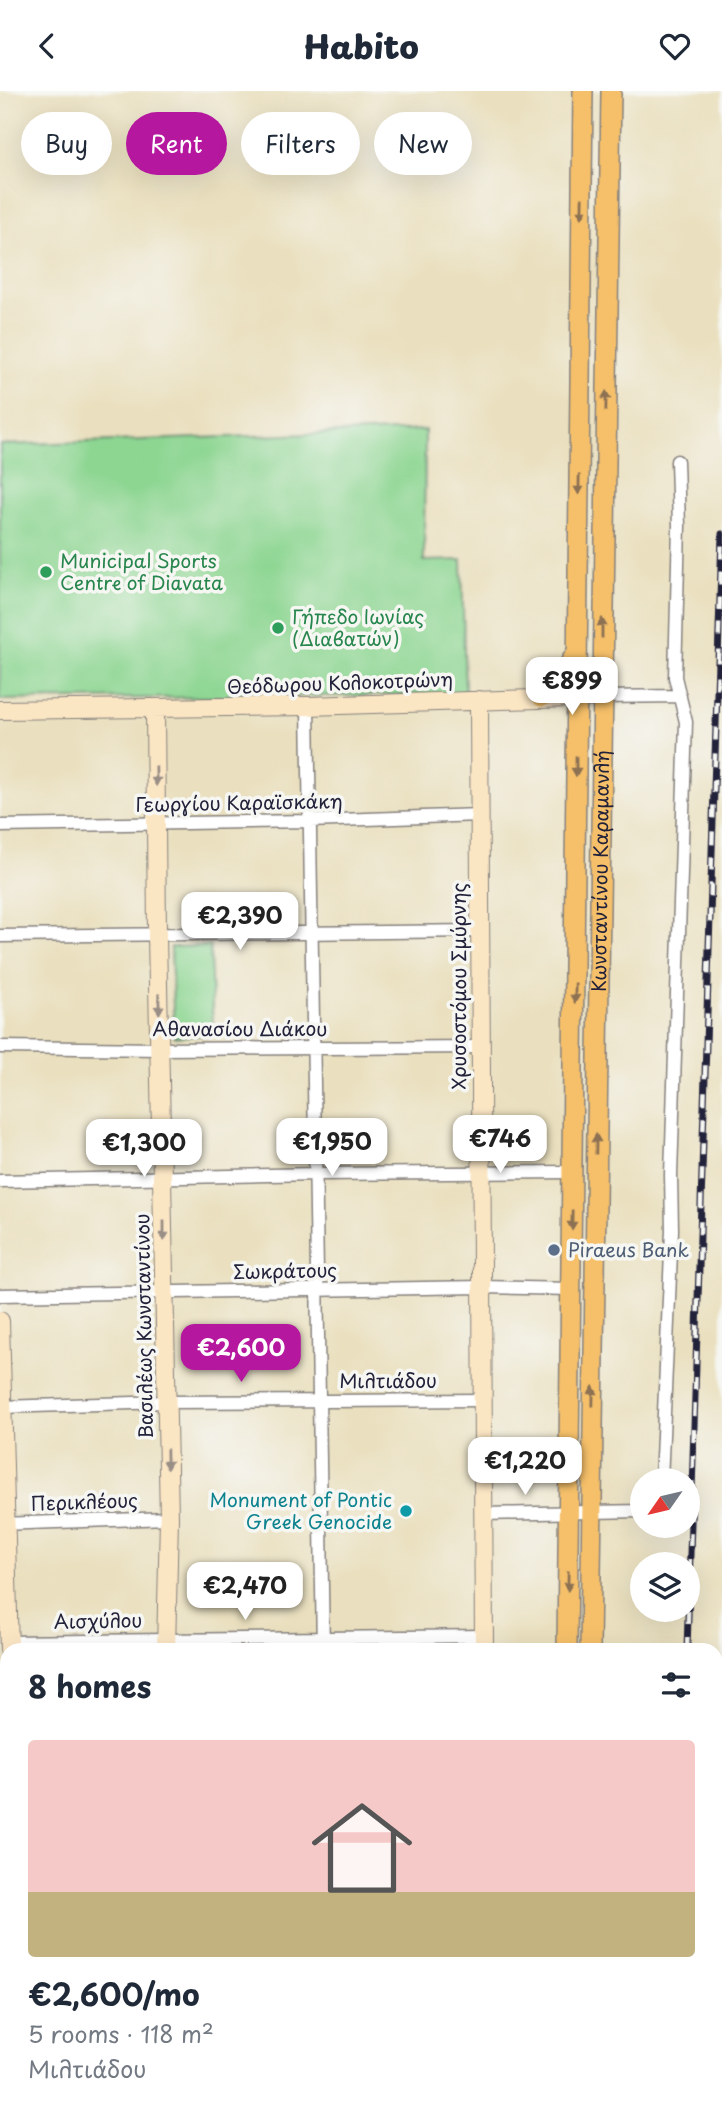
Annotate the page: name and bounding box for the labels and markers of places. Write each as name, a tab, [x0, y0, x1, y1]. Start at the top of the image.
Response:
place label: Municipal Sports Centre of Diavata	[60, 546, 223, 596]
marker: Municipal Sports Centre of Diavata	[38, 564, 54, 580]
place label: Γήπεδο Ιωνίας (Διαβατών)	[292, 602, 424, 652]
marker: Γήπεδο Ιωνίας (Διαβατών)	[270, 620, 286, 636]
pin: €899	[531, 657, 613, 717]
pin: €2,390	[183, 893, 297, 952]
pin: €746	[459, 1115, 541, 1175]
pin: €1,300	[87, 1119, 201, 1179]
pin: €1,950	[275, 1119, 389, 1178]
place label: Piraeus Bank	[568, 1235, 689, 1263]
marker: Piraeus Bank	[546, 1242, 562, 1258]
pin: €2,600	[184, 1325, 298, 1384]
pin: €1,220	[468, 1437, 582, 1497]
place label: Monument of Pontic Greek Genocide	[209, 1485, 392, 1535]
marker: Monument of Pontic Greek Genocide	[398, 1503, 414, 1519]
pin: €2,470	[188, 1563, 302, 1622]

